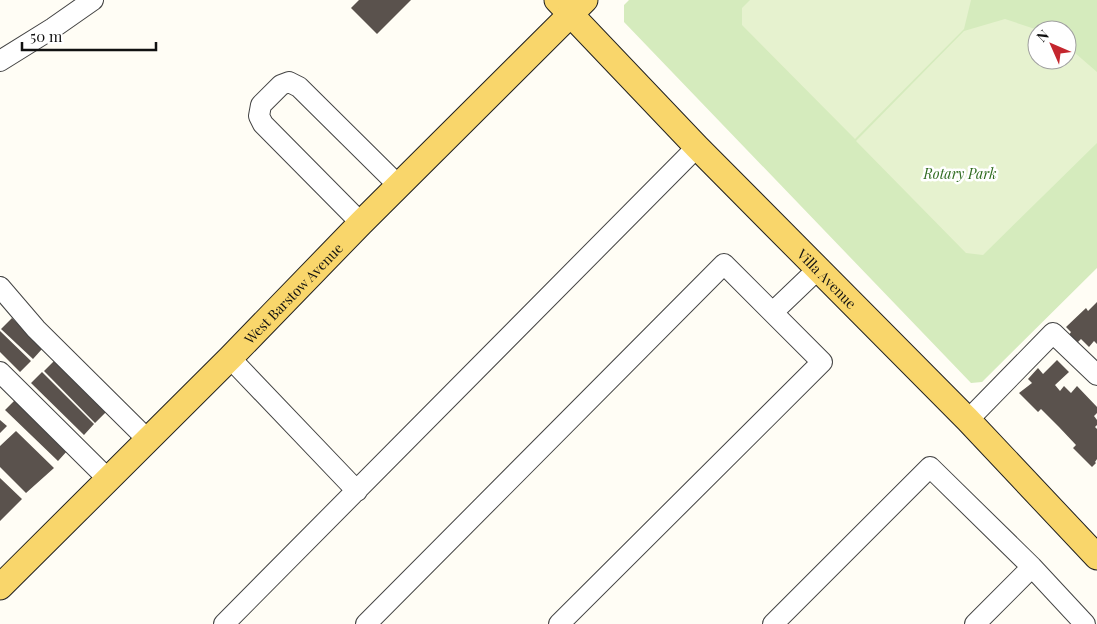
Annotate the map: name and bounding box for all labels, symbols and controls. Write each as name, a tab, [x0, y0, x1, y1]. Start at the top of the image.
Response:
scale bar	[22, 20, 156, 52]
north arrow	[1027, 20, 1077, 70]
text: N	[1032, 25, 1053, 46]
text: 50 m	[30, 26, 63, 46]
park label: Rotary Park	[923, 164, 997, 183]
street label: West Barstow Avenue	[239, 238, 346, 348]
street label: Villa Avenue	[793, 244, 861, 312]

